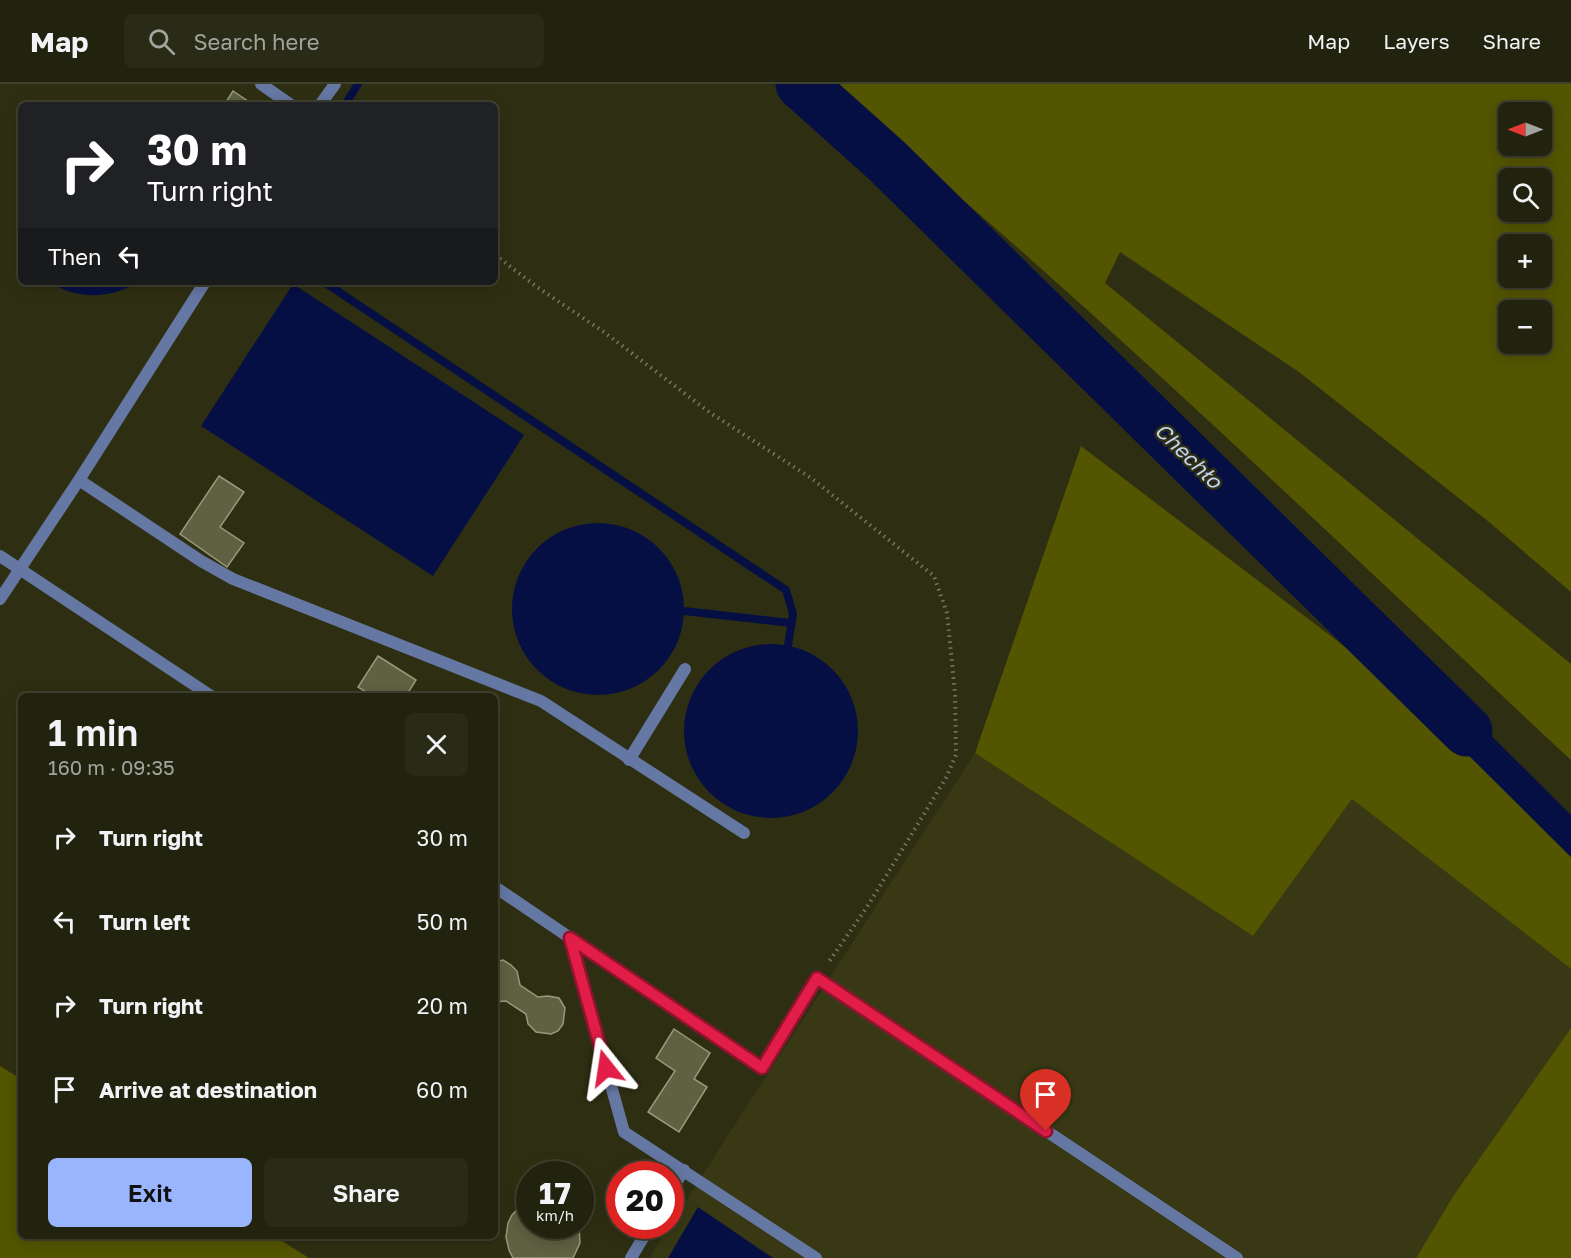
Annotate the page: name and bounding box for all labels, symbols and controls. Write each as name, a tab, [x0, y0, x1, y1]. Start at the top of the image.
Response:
search box	[124, 14, 544, 68]
text: Map	[30, 25, 88, 58]
icon: search	[145, 25, 178, 58]
text: Search here	[193, 28, 319, 55]
text: Map	[1307, 28, 1350, 54]
text: Layers	[1383, 28, 1450, 54]
text: Share	[1483, 28, 1541, 54]
north arrow	[1498, 102, 1552, 156]
map controls	[1498, 102, 1552, 354]
text: 30 m	[147, 124, 247, 174]
icon: right	[48, 126, 126, 204]
button: search	[1498, 168, 1552, 222]
text: Turn right	[147, 175, 273, 207]
button: +	[1498, 234, 1552, 288]
icon: left	[113, 240, 146, 273]
text: Then	[48, 243, 101, 270]
button: −	[1498, 300, 1552, 354]
water label: Chechło	[1150, 417, 1229, 495]
text: 1 min	[48, 711, 138, 754]
button: close	[405, 713, 468, 776]
text: 160 m · 09:35	[48, 755, 175, 779]
icon: right	[48, 821, 81, 854]
text: Turn right	[99, 824, 203, 851]
text: 30 m	[417, 824, 468, 851]
icon: left	[48, 905, 81, 938]
text: Turn left	[99, 908, 190, 935]
text: 50 m	[417, 908, 468, 935]
icon: right	[48, 989, 81, 1022]
text: Turn right	[99, 992, 203, 1019]
text: 20 m	[417, 992, 468, 1019]
position arrow	[574, 1036, 638, 1100]
pin	[1020, 1069, 1071, 1131]
icon: arrive	[48, 1073, 81, 1106]
text: Arrive at destination	[99, 1076, 317, 1103]
text: 60 m	[416, 1076, 468, 1103]
icon: arrive	[1029, 1078, 1062, 1111]
button: Exit	[48, 1158, 252, 1227]
button: Share	[264, 1158, 468, 1227]
speed limit sign: 20	[606, 1161, 684, 1239]
text: 17	[539, 1175, 571, 1211]
text: km/h	[536, 1206, 574, 1224]

